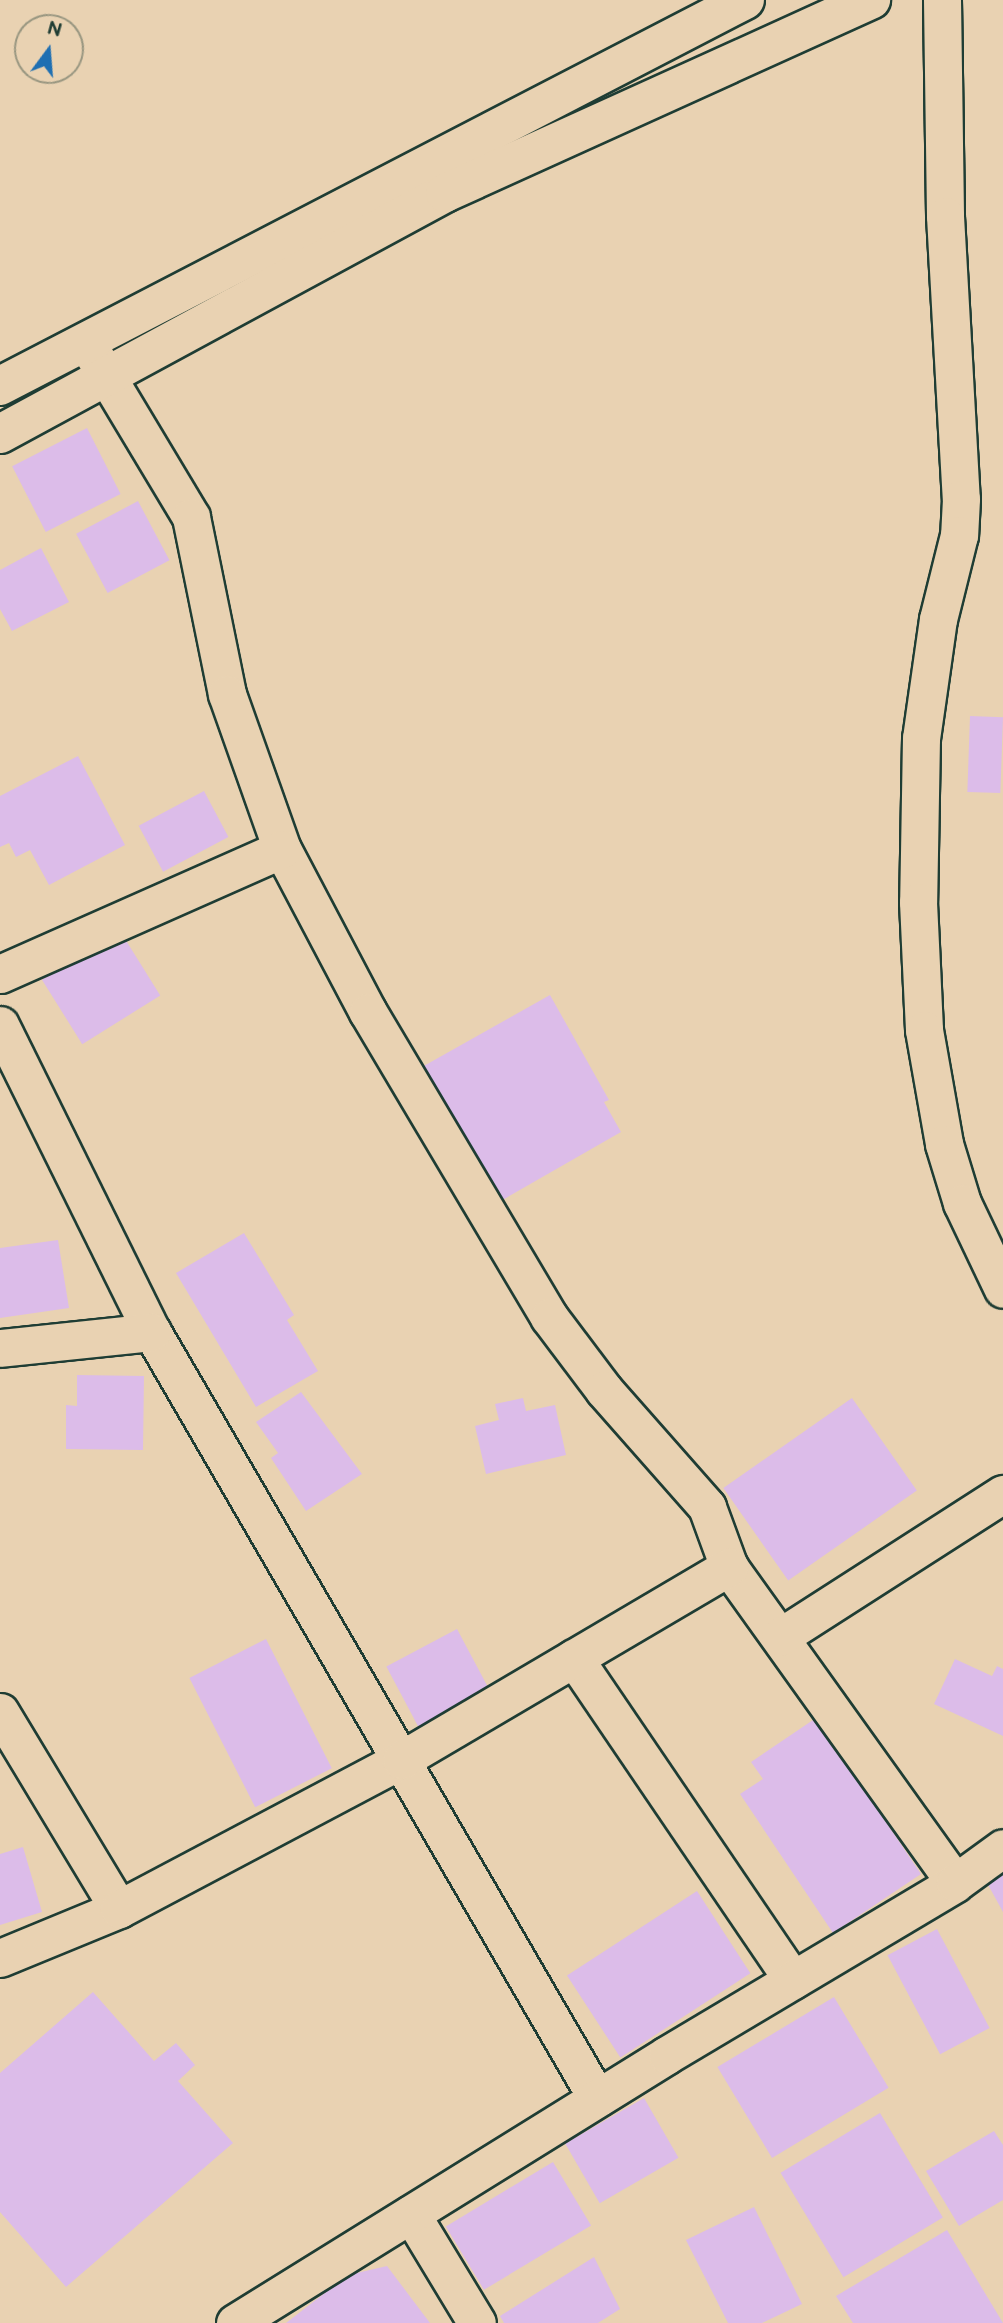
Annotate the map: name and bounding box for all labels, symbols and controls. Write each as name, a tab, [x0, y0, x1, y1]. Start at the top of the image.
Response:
north arrow	[14, 14, 84, 84]
text: N	[44, 17, 64, 43]

